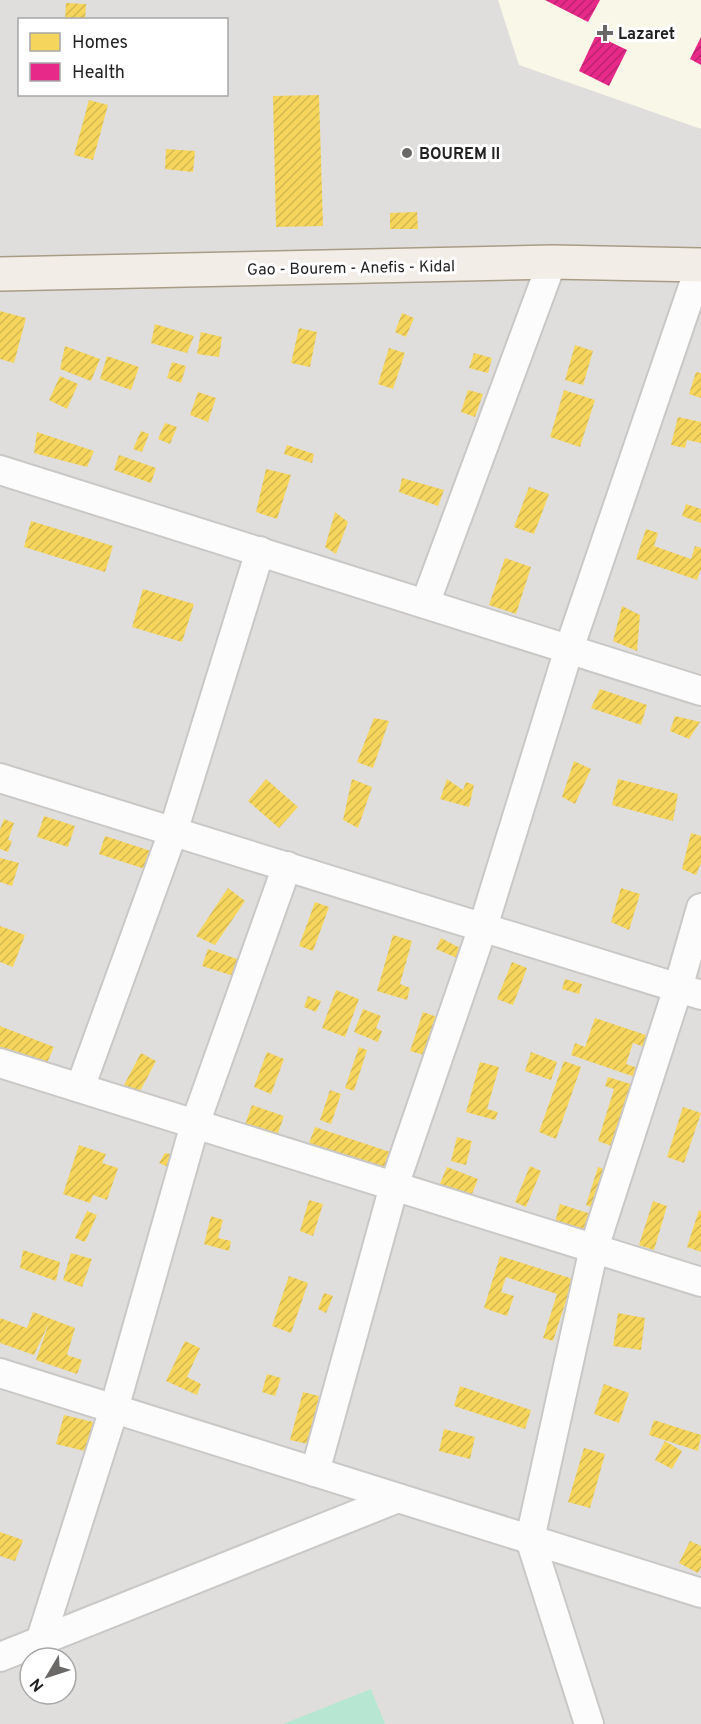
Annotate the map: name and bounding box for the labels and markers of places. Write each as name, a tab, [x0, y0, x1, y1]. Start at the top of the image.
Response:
marker: Lazaret	[596, 24, 614, 42]
place label: Lazaret	[618, 25, 675, 45]
place label: BOUREM II	[419, 145, 500, 165]
marker: BOUREM II	[400, 146, 414, 160]

